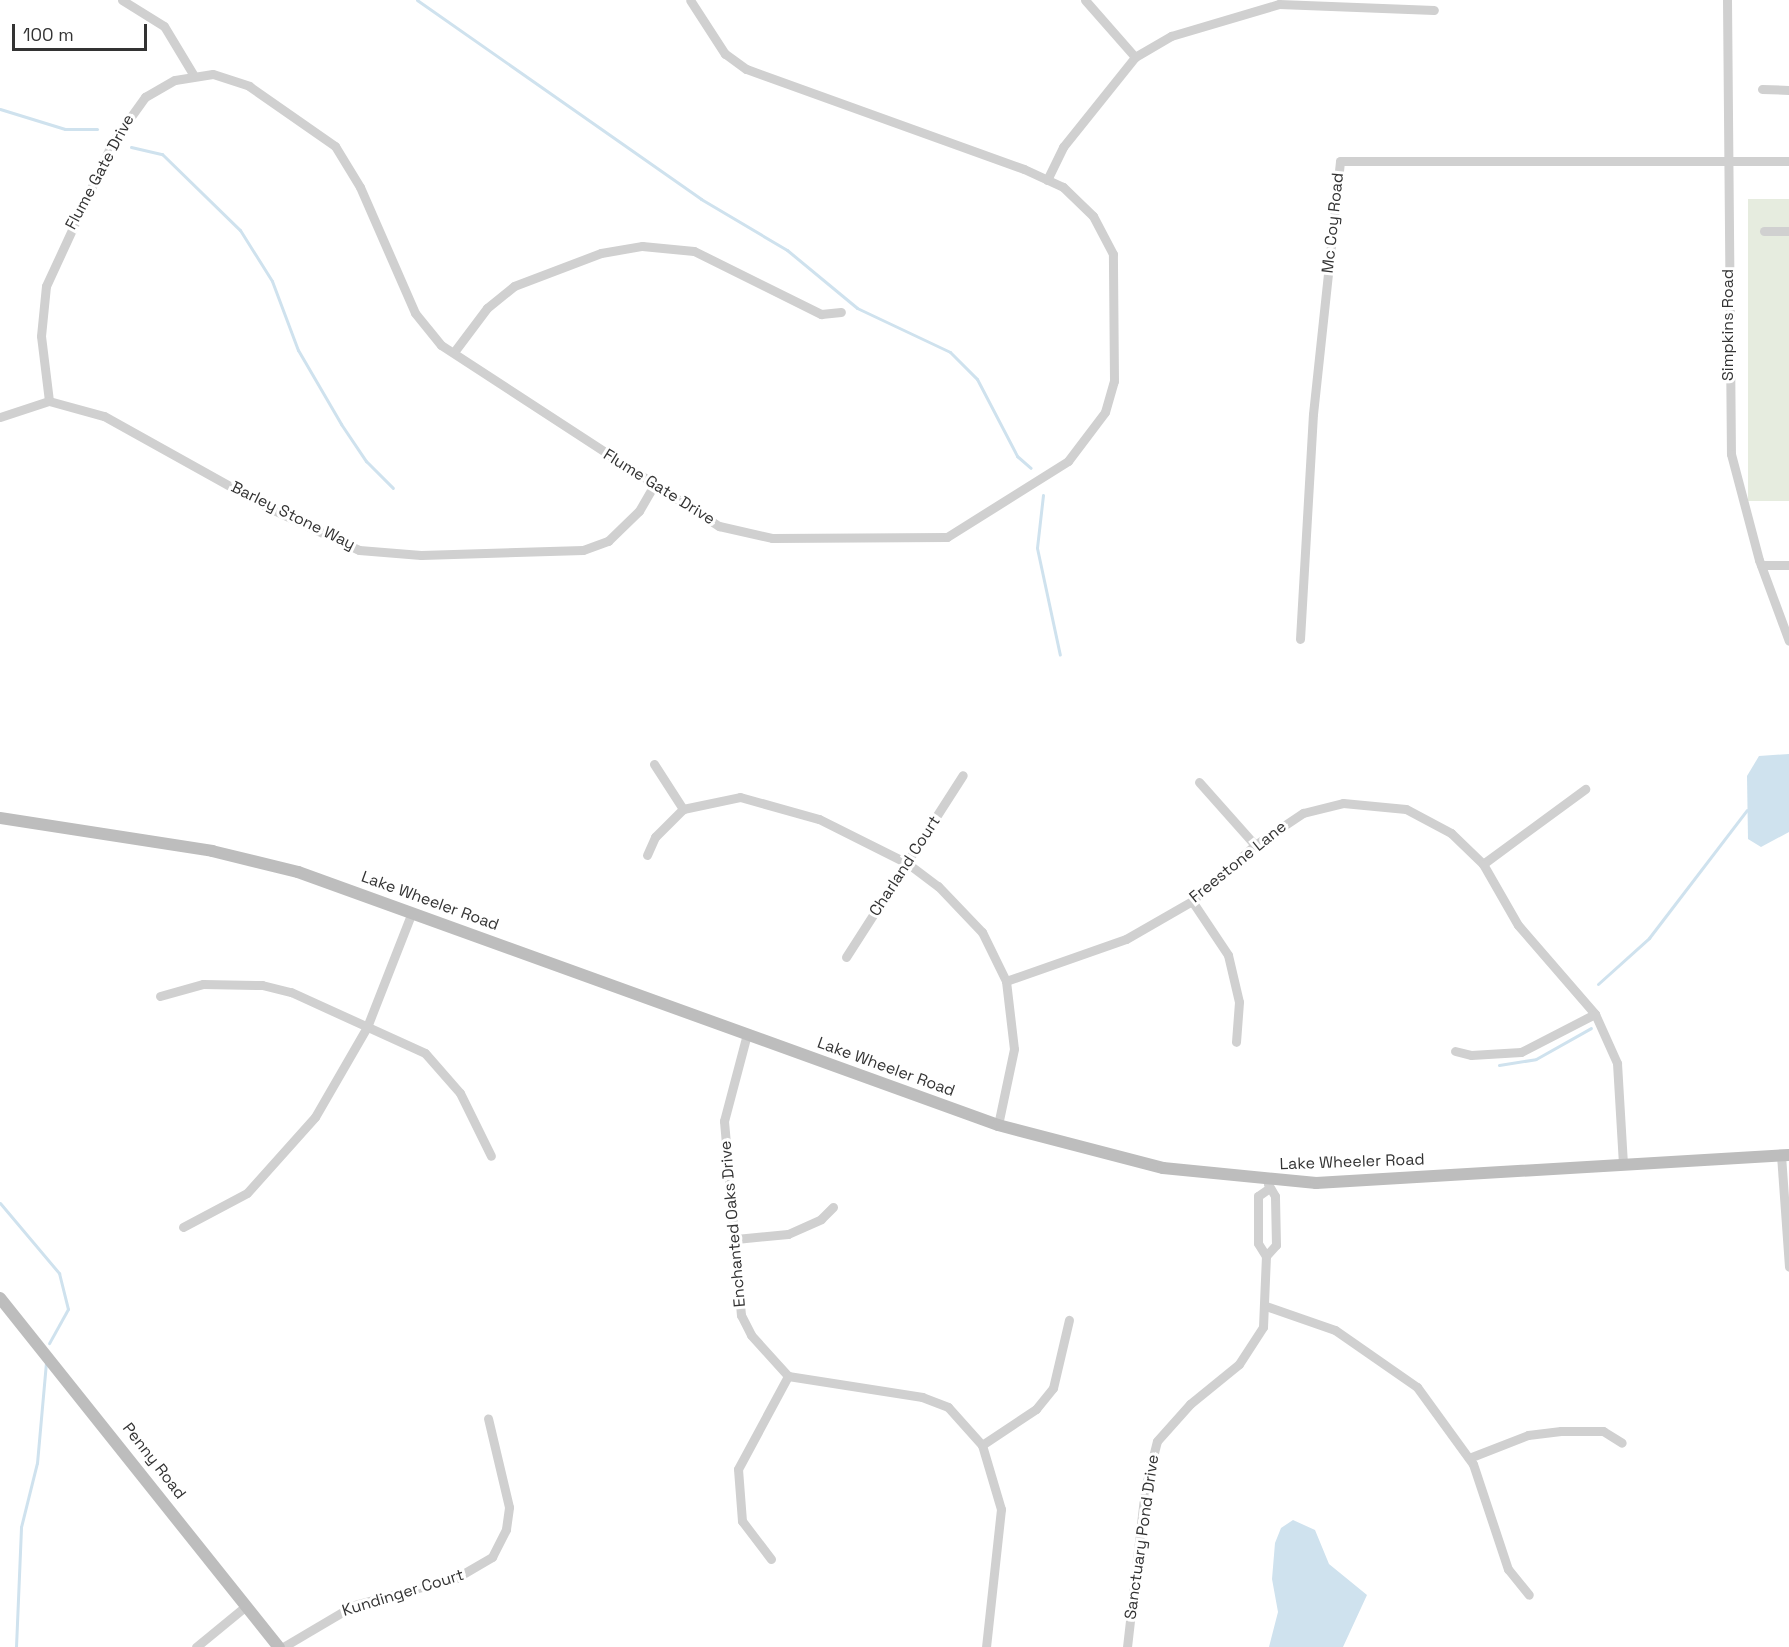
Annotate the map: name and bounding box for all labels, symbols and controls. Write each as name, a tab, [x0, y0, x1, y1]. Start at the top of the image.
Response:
scale bar	[15, 12, 150, 50]
text: 100 m	[23, 23, 74, 46]
street label: Flume Gate Drive	[61, 111, 139, 233]
street label: Mc Coy Road	[1318, 172, 1348, 274]
street label: Simpkins Road	[1718, 269, 1738, 381]
street label: Flume Gate Drive	[600, 445, 718, 529]
street label: Barley Stone Way	[228, 478, 358, 554]
street label: Charland Court	[865, 812, 945, 920]
street label: Freestone Lane	[1186, 817, 1290, 907]
street label: Lake Wheeler Road	[358, 867, 502, 935]
street label: Lake Wheeler Road	[814, 1033, 958, 1101]
street label: Enchanted Oaks Drive	[716, 1140, 750, 1308]
street label: Lake Wheeler Road	[1279, 1150, 1425, 1174]
street label: Penny Road	[118, 1419, 190, 1503]
street label: Sanctuary Pond Drive	[1121, 1453, 1163, 1621]
street label: Kundinger Court	[340, 1565, 466, 1621]

